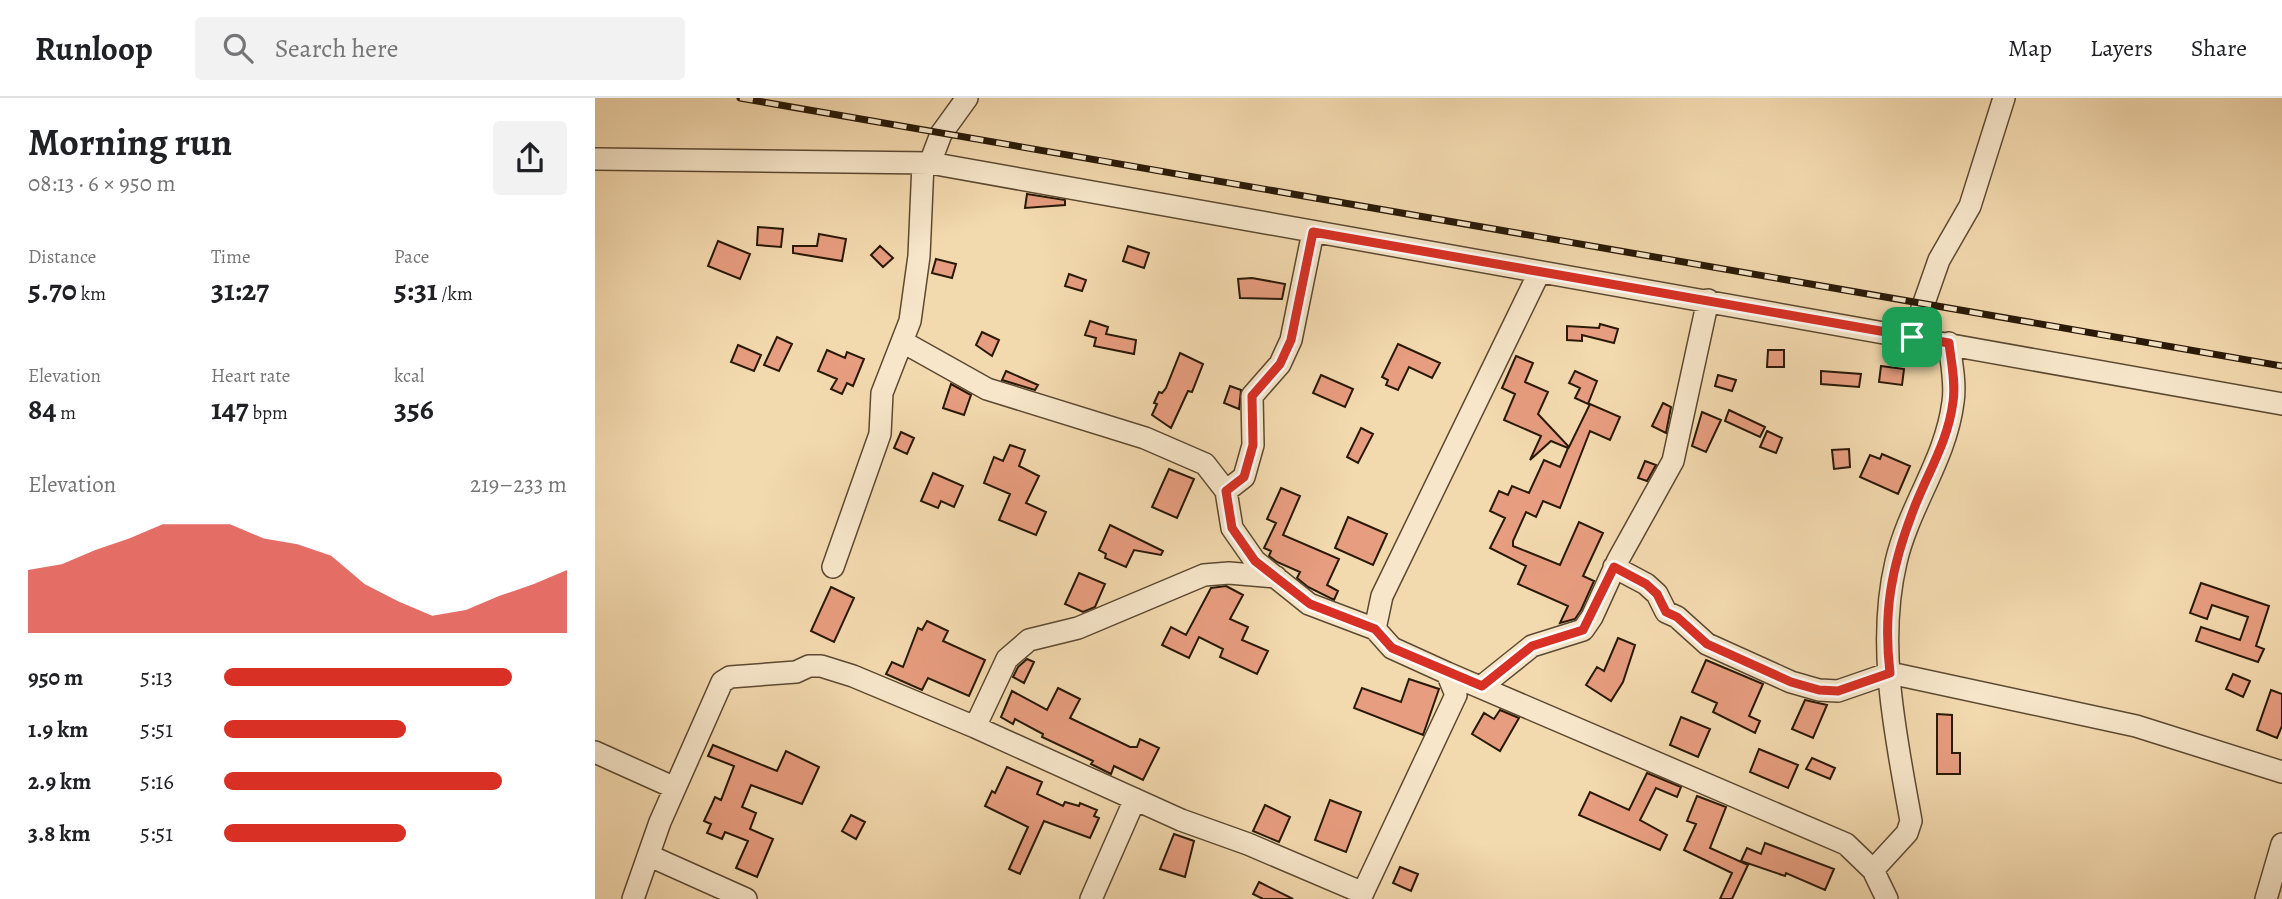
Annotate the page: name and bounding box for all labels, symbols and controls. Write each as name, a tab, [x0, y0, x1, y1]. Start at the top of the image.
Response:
search box	[195, 17, 685, 80]
text: Runloop	[35, 26, 153, 71]
icon: search	[219, 29, 257, 67]
text: Search here	[275, 31, 398, 66]
text: Map	[2008, 32, 2052, 64]
text: Layers	[2090, 32, 2153, 64]
text: Share	[2191, 32, 2247, 64]
text: Morning run	[28, 116, 232, 168]
button: share	[493, 121, 567, 195]
text: 08:13 · 6 × 950 m	[28, 168, 176, 199]
text: Distance	[28, 244, 96, 270]
text: Time	[211, 244, 250, 270]
text: Pace	[394, 244, 429, 270]
text: 5.70	[28, 270, 77, 310]
text: 31:27	[211, 270, 269, 310]
text: 5:31	[394, 270, 438, 310]
text: km	[77, 281, 106, 307]
text: /km	[438, 281, 473, 307]
pin	[1882, 307, 1942, 367]
icon: arrive	[1893, 318, 1931, 356]
text: Elevation	[28, 363, 101, 389]
text: Heart rate	[211, 363, 290, 389]
text: kcal	[394, 363, 424, 389]
text: 84	[28, 389, 57, 429]
text: 147	[211, 389, 249, 429]
text: 356	[394, 389, 434, 429]
text: m	[57, 400, 76, 426]
text: bpm	[249, 400, 288, 426]
text: Elevation	[28, 469, 116, 500]
text: 219–233 m	[470, 469, 567, 500]
text: 950 m	[28, 662, 83, 693]
text: 5:13	[140, 662, 173, 693]
text: 1.9 km	[28, 714, 88, 745]
text: 5:51	[140, 714, 173, 745]
text: 2.9 km	[28, 766, 91, 797]
text: 5:16	[140, 766, 174, 797]
text: 3.8 km	[28, 818, 90, 849]
text: 5:51	[140, 818, 173, 849]

